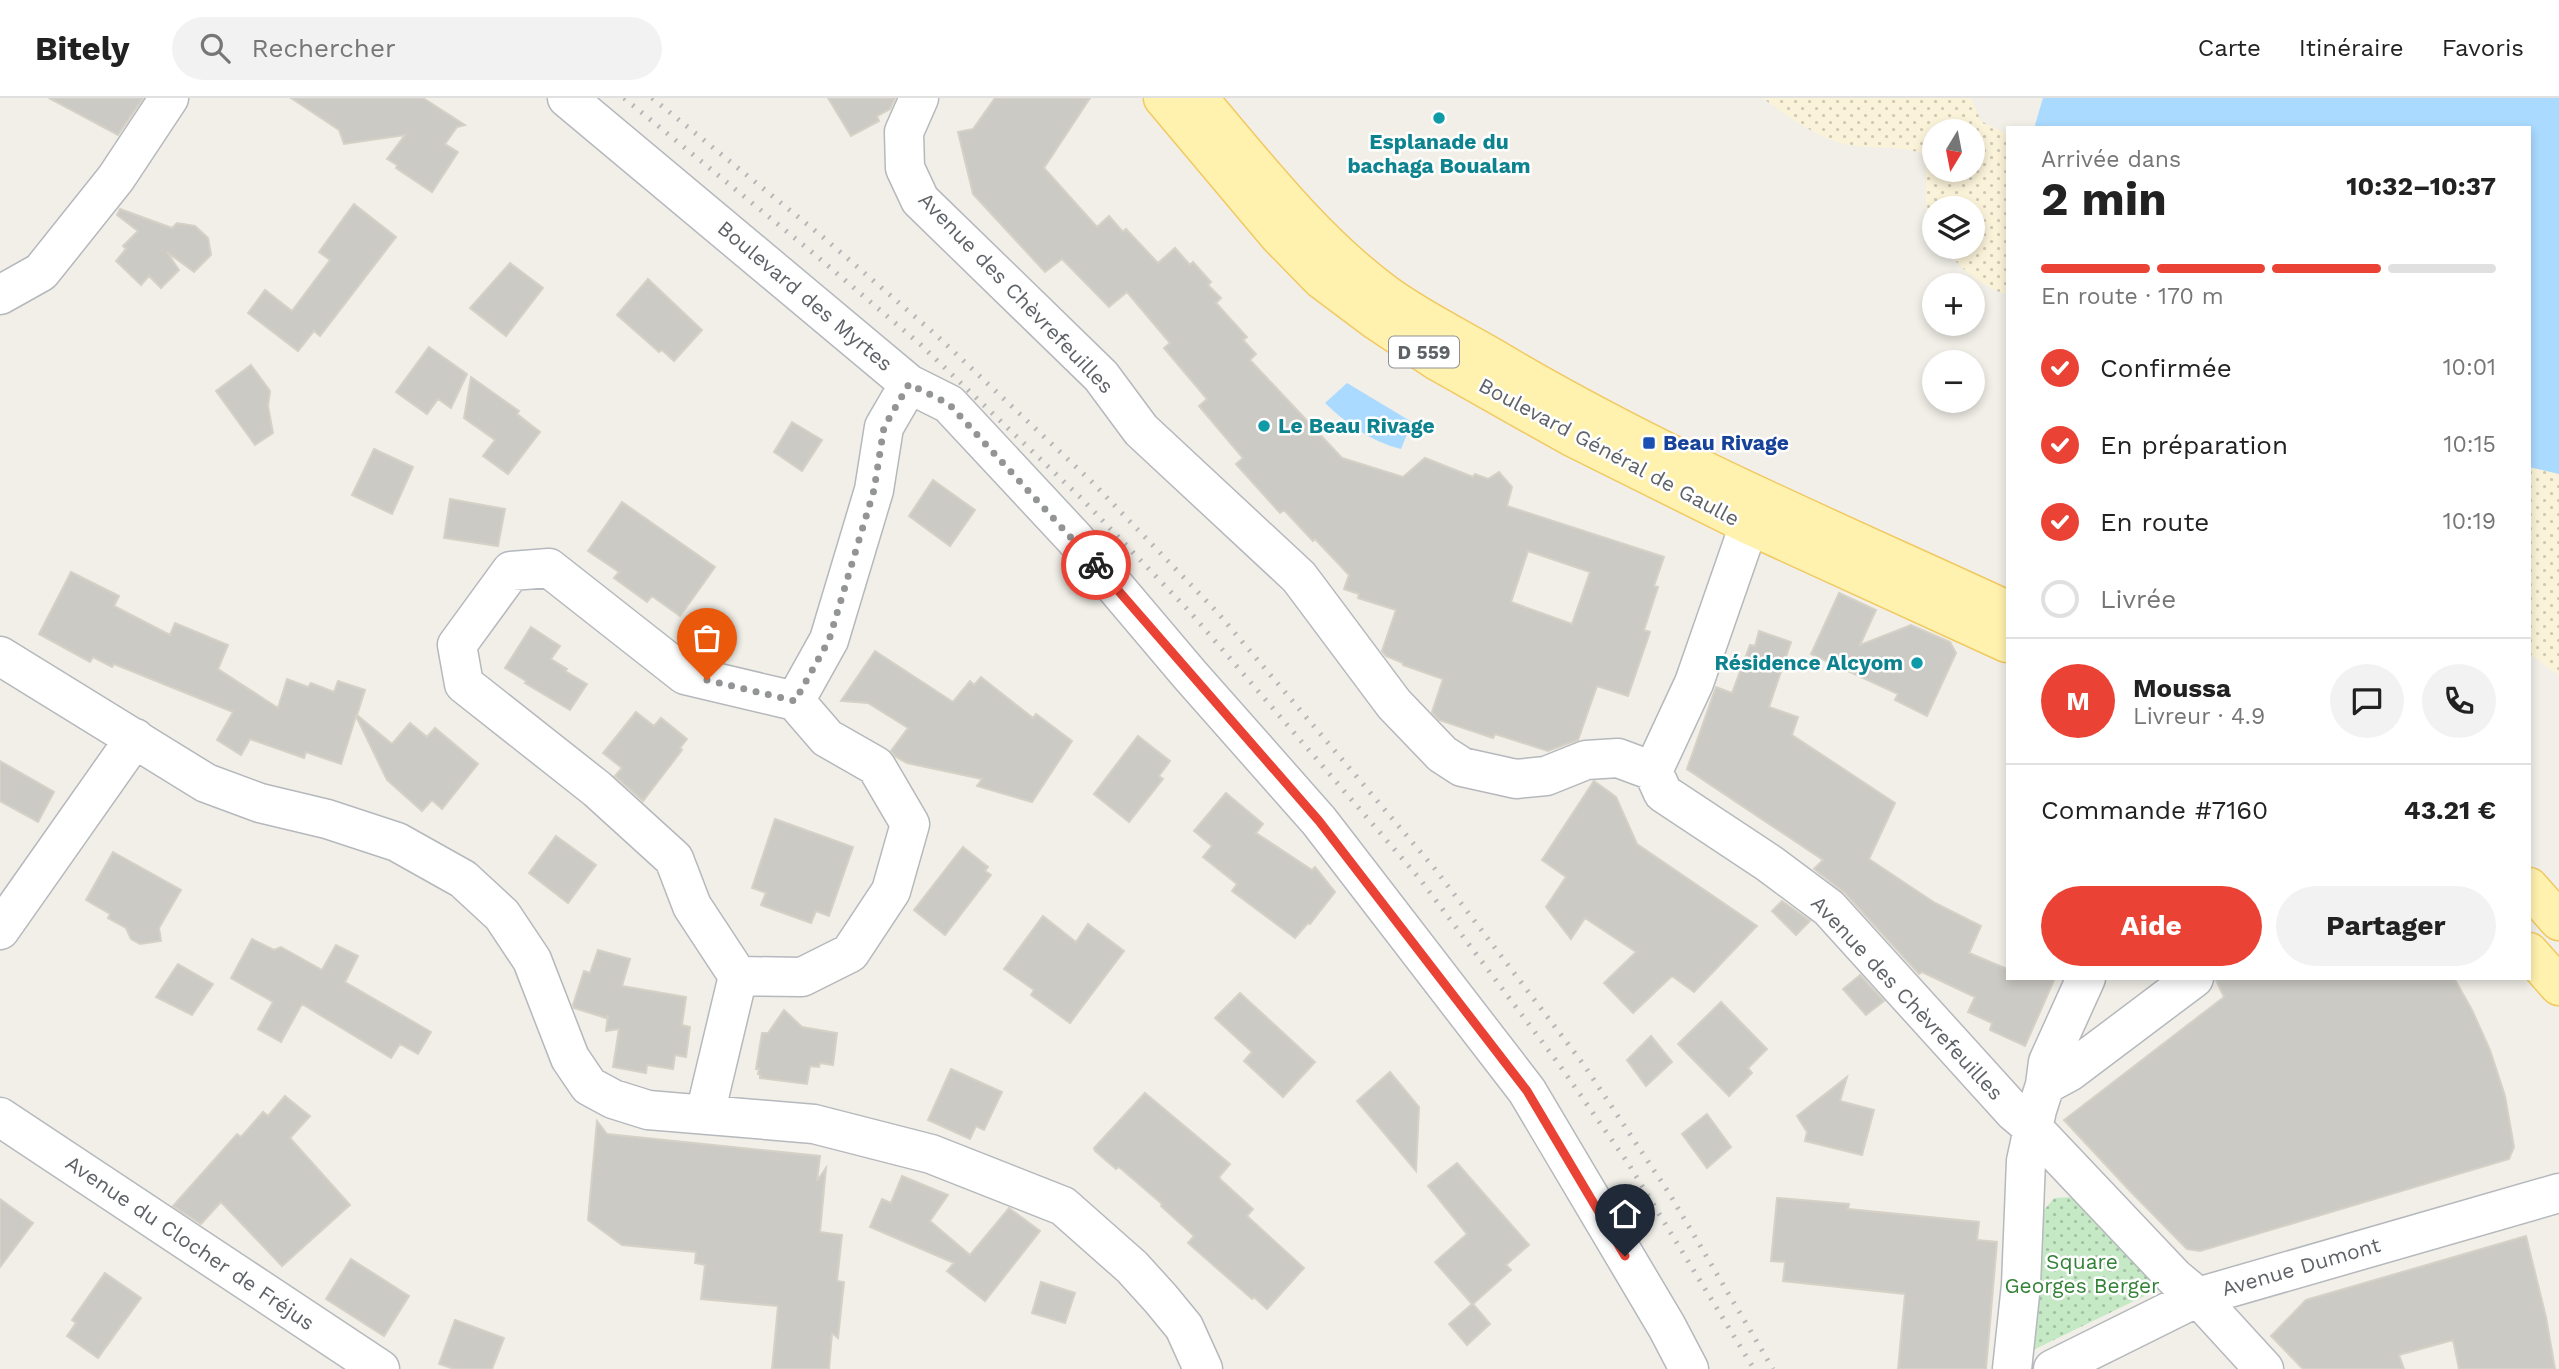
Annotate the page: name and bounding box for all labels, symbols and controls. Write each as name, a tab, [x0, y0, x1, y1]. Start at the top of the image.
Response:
search box	[172, 17, 662, 80]
text: Bitely	[35, 29, 130, 68]
icon: search	[196, 29, 234, 67]
text: Rechercher	[252, 33, 396, 63]
text: Carte	[2198, 34, 2261, 62]
text: Itinéraire	[2299, 34, 2404, 62]
text: Favoris	[2442, 34, 2524, 62]
marker: Esplanade du bachaga Boualam	[1431, 110, 1447, 126]
north arrow	[1922, 119, 1984, 182]
map controls	[1922, 119, 1985, 413]
place label: Esplanade du bachaga Boualam	[1347, 129, 1531, 178]
text: Arrivée dans	[2041, 146, 2181, 173]
text: 10:32–10:37	[2346, 171, 2496, 201]
text: 2 min	[2041, 172, 2167, 226]
street label: Avenue des Chèvrefeuilles	[914, 187, 1119, 398]
button: layers	[1922, 196, 1985, 259]
street label: Boulevard des Myrtes	[713, 215, 898, 376]
button: +	[1922, 273, 1985, 336]
text: En route · 170 m	[2041, 283, 2224, 310]
road number: D 559	[1389, 336, 1459, 368]
icon: check	[2041, 349, 2079, 387]
button: −	[1922, 350, 1985, 413]
text: Confirmée	[2100, 353, 2232, 383]
text: 10:01	[2443, 354, 2496, 381]
street label: Boulevard Général de Gaulle	[1475, 372, 1744, 531]
place label: Le Beau Rivage	[1278, 413, 1435, 438]
marker: Le Beau Rivage	[1256, 418, 1272, 434]
icon: check	[2041, 426, 2079, 464]
place label: Beau Rivage	[1663, 430, 1789, 455]
text: En préparation	[2100, 430, 2288, 460]
text: 10:15	[2444, 431, 2496, 458]
marker: Beau Rivage	[1641, 435, 1657, 451]
icon: check	[2041, 503, 2079, 541]
text: En route	[2100, 507, 2209, 537]
text: 10:19	[2443, 508, 2496, 535]
courier	[1061, 530, 1131, 600]
icon: bike	[1077, 546, 1115, 584]
text: Livrée	[2100, 584, 2176, 614]
pin	[677, 608, 737, 680]
icon: bag	[688, 619, 726, 657]
place label: Résidence Alcyom	[1714, 650, 1903, 675]
marker: Résidence Alcyom	[1909, 655, 1925, 671]
button: chat	[2330, 664, 2404, 738]
button: phone	[2422, 664, 2496, 738]
text: Moussa	[2133, 673, 2231, 703]
text: M	[2066, 686, 2090, 716]
text: Livreur · 4.9	[2133, 703, 2265, 730]
text: Commande #7160	[2041, 795, 2268, 825]
text: 43.21 €	[2404, 795, 2496, 825]
button: Aide	[2041, 886, 2262, 966]
button: Partager	[2276, 886, 2496, 966]
street label: Avenue des Chèvrefeuilles	[1806, 890, 2009, 1105]
street label: Avenue du Clocher de Fréjus	[61, 1150, 319, 1335]
pin	[1595, 1184, 1655, 1256]
icon: home	[1606, 1195, 1644, 1233]
street label: Avenue Dumont	[2219, 1232, 2383, 1301]
park label: Square Georges Berger	[2004, 1249, 2160, 1298]

